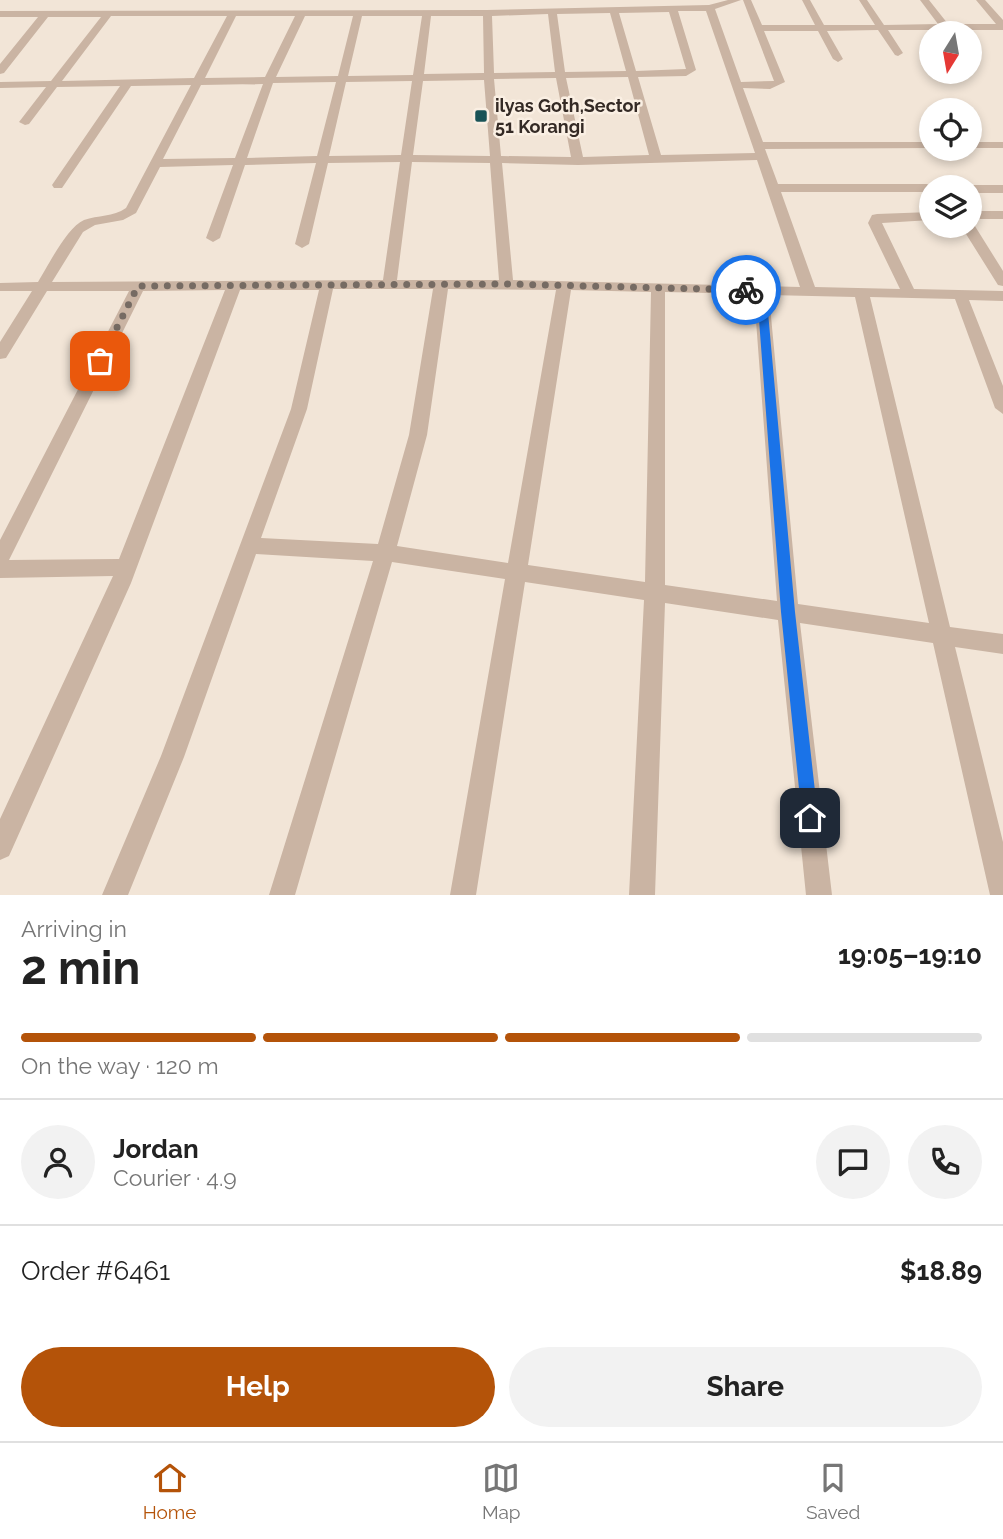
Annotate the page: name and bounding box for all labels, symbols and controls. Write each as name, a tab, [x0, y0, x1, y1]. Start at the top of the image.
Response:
north arrow	[919, 21, 982, 84]
map controls	[919, 21, 982, 238]
place label: ilyas Goth,Sector 51 Korangi	[495, 95, 640, 137]
button: locate	[919, 98, 982, 161]
marker: ilyas Goth,Sector 51 Korangi	[473, 108, 489, 124]
button: layers	[919, 175, 982, 238]
courier	[711, 255, 781, 325]
icon: bike	[727, 271, 765, 309]
pin	[70, 331, 130, 391]
icon: bag	[81, 342, 119, 380]
pin	[780, 788, 840, 848]
icon: home	[791, 799, 829, 837]
text: Arriving in	[21, 915, 127, 942]
text: 19:05–19:10	[838, 940, 982, 970]
text: 2 min	[21, 941, 140, 995]
text: On the way · 120 m	[21, 1052, 219, 1079]
button: person	[21, 1125, 95, 1199]
button: chat	[816, 1125, 890, 1199]
button: phone	[908, 1125, 982, 1199]
text: Jordan	[113, 1134, 199, 1164]
text: Courier · 4.9	[113, 1164, 237, 1191]
text: Order #6461	[21, 1256, 170, 1286]
text: $18.89	[900, 1256, 982, 1286]
button: Help	[21, 1347, 495, 1427]
button: Share	[509, 1347, 982, 1427]
tab: Home	[143, 1459, 196, 1523]
tab: Map	[482, 1459, 521, 1523]
tab: Saved	[806, 1459, 860, 1523]

